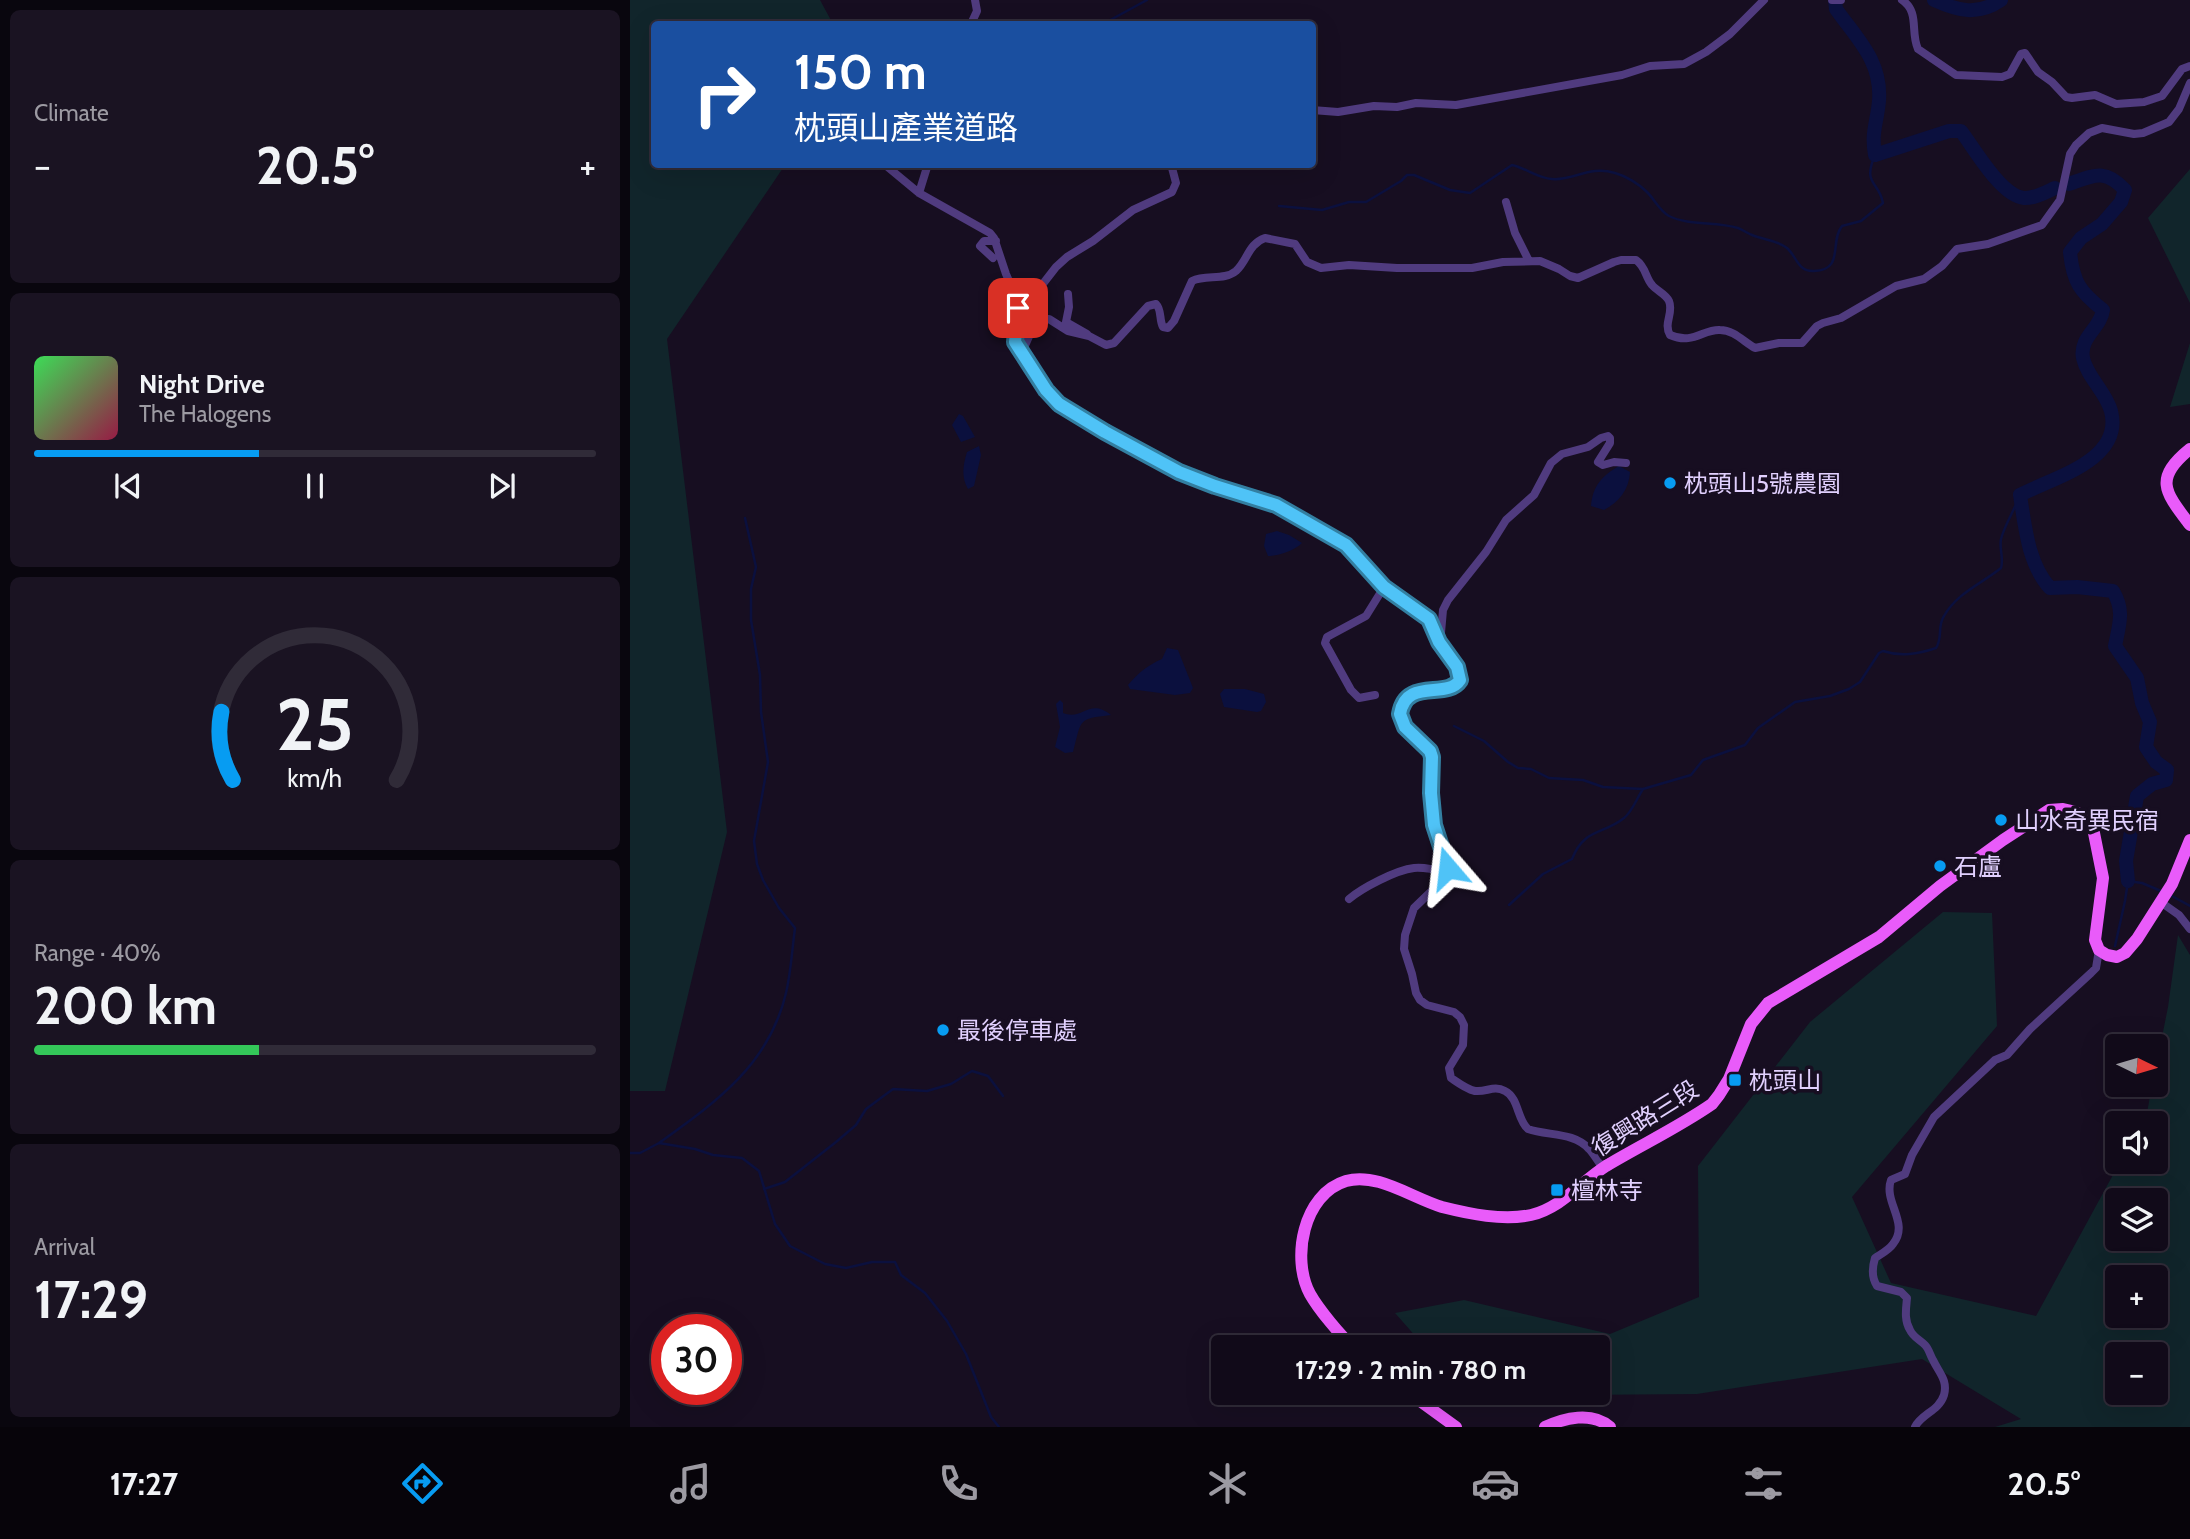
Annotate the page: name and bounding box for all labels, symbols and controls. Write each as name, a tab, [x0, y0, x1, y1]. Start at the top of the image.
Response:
text: 150 m	[794, 42, 927, 101]
icon: right	[679, 49, 770, 140]
text: Climate	[34, 99, 109, 127]
text: 枕頭山產業道路	[794, 108, 1018, 147]
text: 20.5°	[256, 134, 374, 197]
text: −	[34, 142, 51, 189]
text: +	[579, 142, 596, 189]
pin	[988, 278, 1048, 338]
icon: arrive	[999, 289, 1037, 327]
text: Night Drive	[139, 368, 265, 400]
text: The Halogens	[139, 400, 271, 428]
icon: previous	[109, 467, 147, 505]
icon: pause	[296, 467, 334, 505]
icon: next	[483, 467, 521, 505]
place label: 枕頭山5號農園	[1684, 469, 1841, 498]
marker: 枕頭山5號農園	[1662, 475, 1678, 491]
text: 25	[276, 680, 354, 768]
text: km/h	[288, 762, 342, 792]
place label: 山水奇異民宿	[2015, 806, 2159, 835]
marker: 山水奇異民宿	[1993, 812, 2009, 828]
position arrow	[1411, 831, 1485, 905]
place label: 石盧	[1954, 852, 2002, 881]
marker: 石盧	[1932, 858, 1948, 874]
text: Range · 40%	[34, 939, 161, 967]
text: 200 km	[34, 974, 217, 1037]
place label: 最後停車處	[957, 1016, 1077, 1045]
marker: 最後停車處	[935, 1022, 951, 1038]
north arrow	[2105, 1034, 2168, 1097]
map controls	[2105, 1034, 2168, 1405]
place label: 枕頭山	[1749, 1066, 1821, 1095]
marker: 枕頭山	[1727, 1072, 1743, 1088]
street label: 復興路三段	[1586, 1074, 1704, 1162]
button: sound	[2105, 1111, 2168, 1174]
place label: 檀林寺	[1571, 1176, 1643, 1205]
marker: 檀林寺	[1549, 1182, 1565, 1198]
button: layers	[2105, 1188, 2168, 1251]
text: Arrival	[34, 1233, 95, 1261]
button: +	[2105, 1265, 2168, 1328]
text: 17:29	[34, 1268, 148, 1331]
speed limit sign: 30	[651, 1314, 742, 1405]
button: −	[2105, 1342, 2168, 1405]
text: 17:29 · 2 min · 780 m	[1295, 1354, 1526, 1386]
icon: directions	[398, 1459, 447, 1508]
icon: music	[666, 1459, 715, 1508]
icon: phone	[934, 1459, 983, 1508]
icon: climate	[1203, 1459, 1252, 1508]
icon: car	[1471, 1459, 1520, 1508]
icon: filters	[1739, 1459, 1788, 1508]
text: 17:27	[110, 1464, 178, 1503]
text: 20.5°	[2008, 1464, 2080, 1503]

